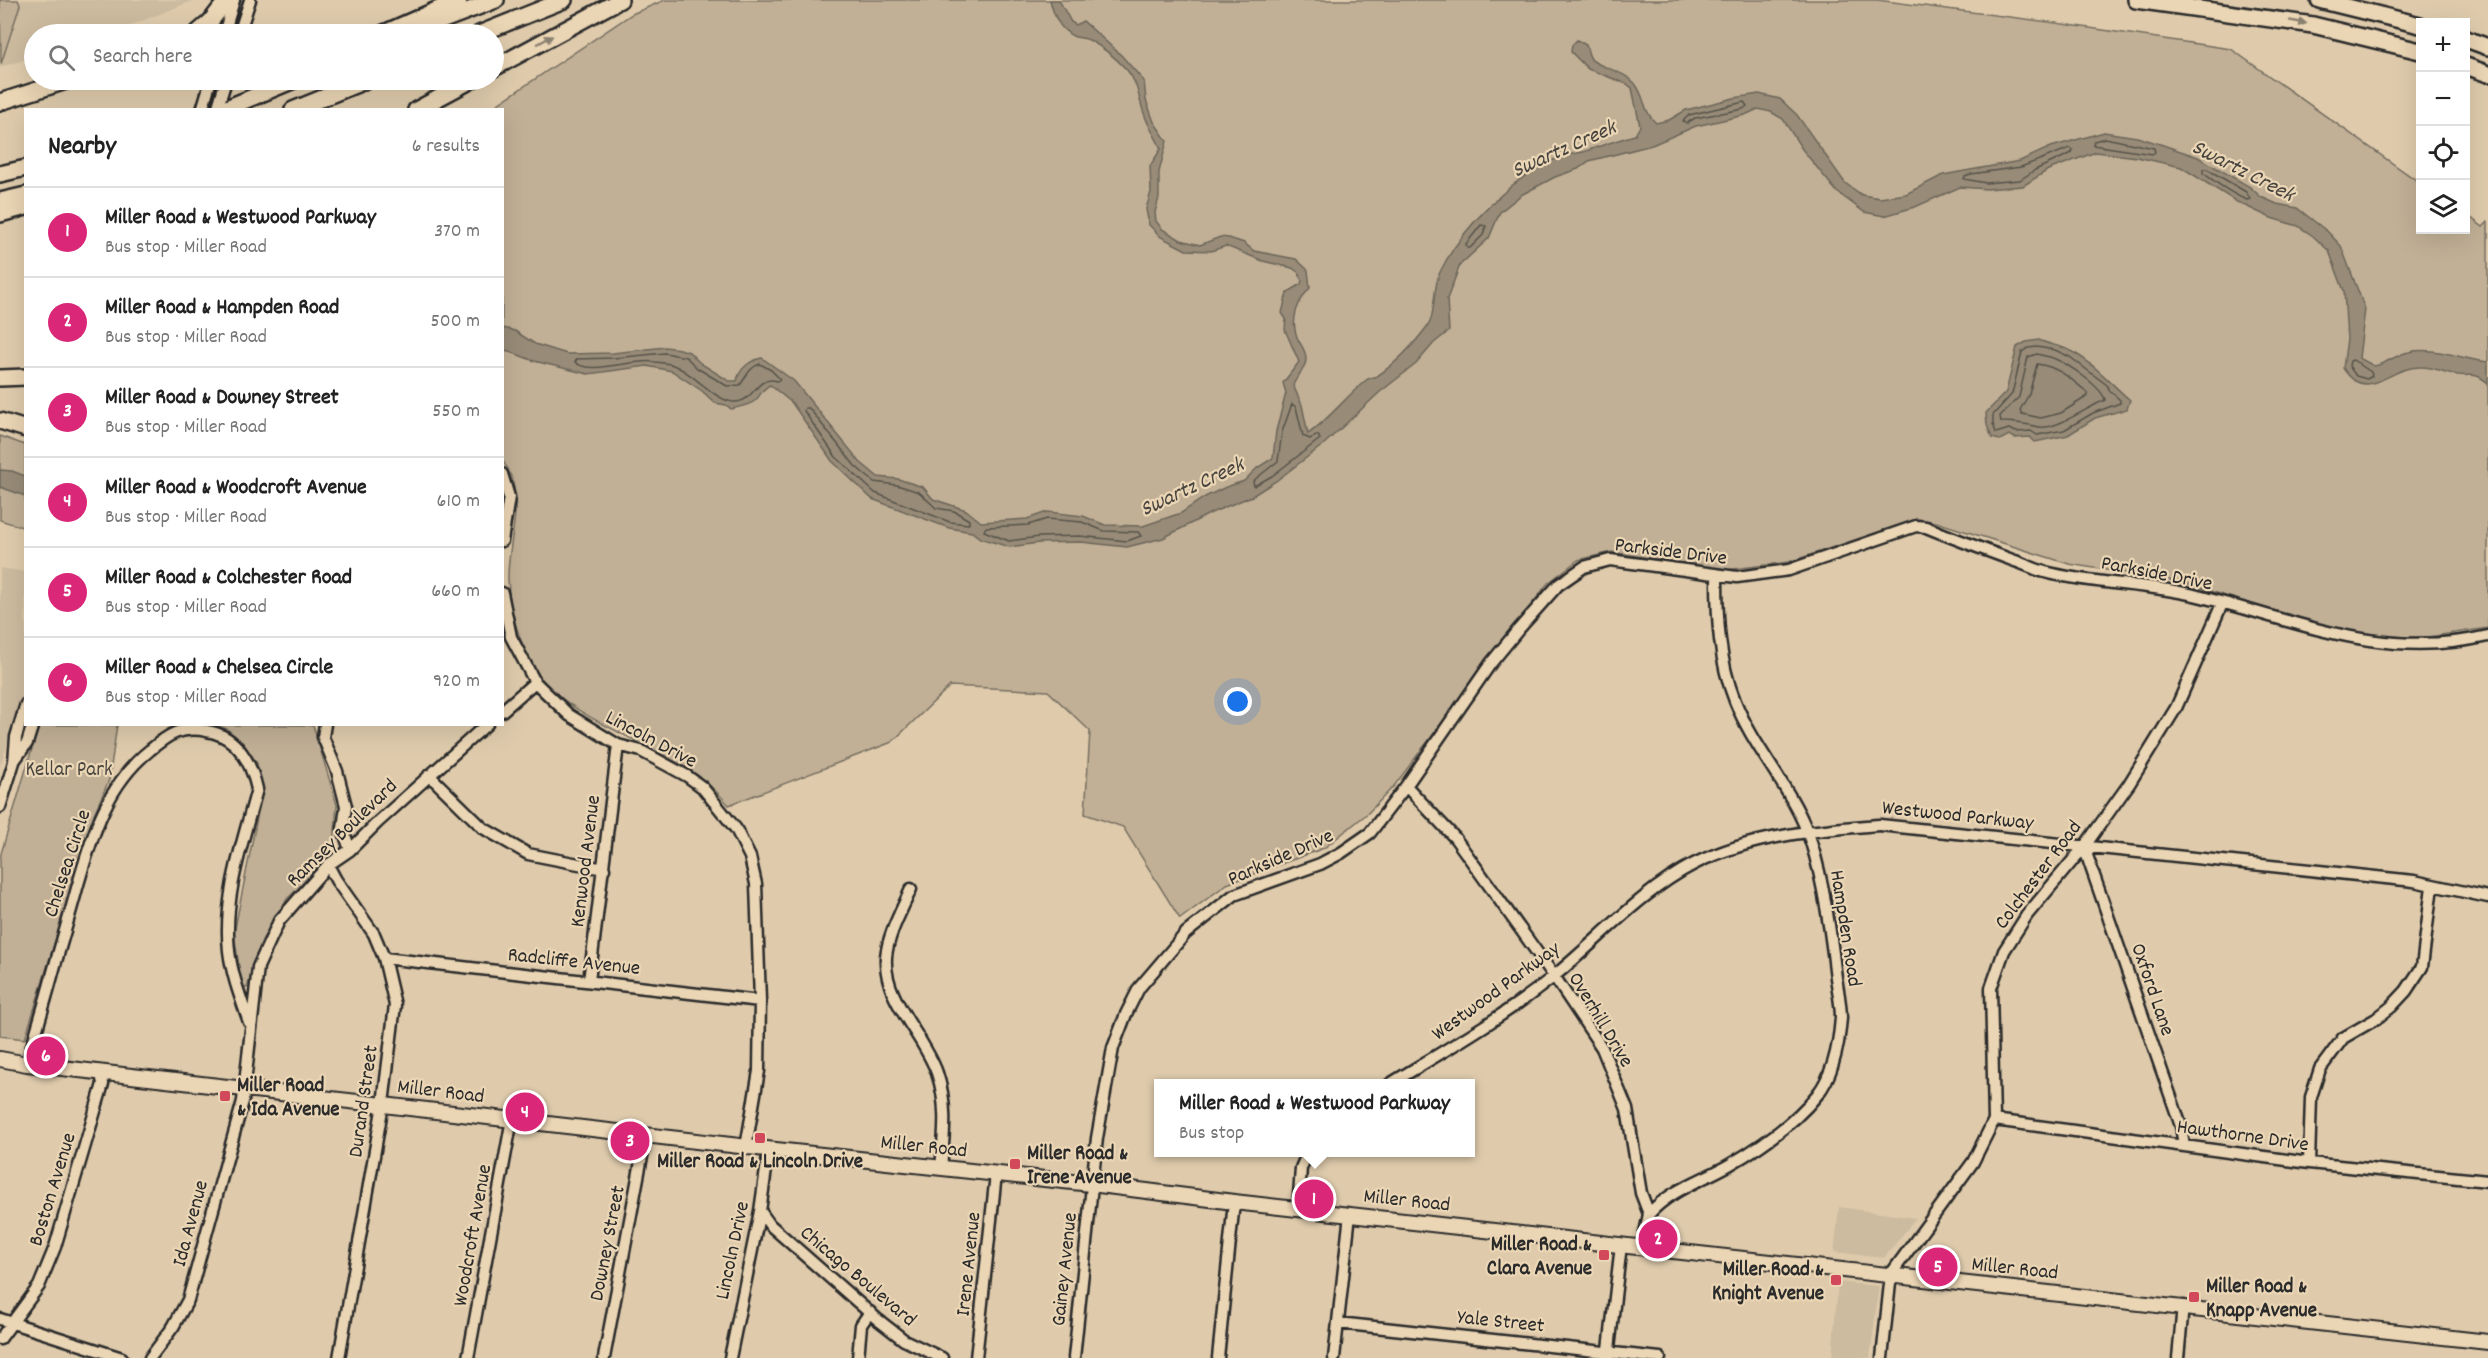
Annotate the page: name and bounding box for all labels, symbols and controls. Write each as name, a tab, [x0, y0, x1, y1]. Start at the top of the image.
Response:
one-way arrow	[2289, 18, 2308, 27]
map controls	[2416, 18, 2470, 234]
button: +	[2416, 18, 2470, 72]
search box	[24, 24, 504, 90]
one-way arrow	[537, 35, 554, 45]
icon: search	[45, 41, 78, 74]
text: Search here	[93, 42, 192, 73]
button: −	[2416, 72, 2470, 126]
water label: Swartz Creek	[1507, 113, 1623, 187]
button: locate	[2416, 126, 2470, 180]
text: Nearby	[48, 129, 116, 166]
text: 6 results	[412, 133, 480, 161]
water label: Swartz Creek	[2186, 133, 2301, 212]
button: layers	[2416, 180, 2470, 234]
text: Miller Road & Westwood Parkway	[105, 203, 376, 234]
text: 1	[65, 218, 70, 246]
text: 370 m	[434, 218, 480, 246]
text: Bus stop · Miller Road	[105, 234, 267, 262]
text: Miller Road & Hampden Road	[105, 293, 339, 324]
text: 2	[63, 308, 72, 336]
text: 500 m	[431, 308, 480, 336]
text: Bus stop · Miller Road	[105, 324, 267, 352]
text: Miller Road & Downey Street	[105, 383, 339, 414]
text: 3	[63, 398, 72, 426]
text: 550 m	[432, 398, 480, 426]
text: Bus stop · Miller Road	[105, 414, 267, 442]
water label: Swartz Creek	[1136, 450, 1251, 526]
text: Miller Road & Woodcroft Avenue	[105, 473, 367, 504]
text: 4	[63, 488, 72, 516]
text: 610 m	[437, 488, 480, 516]
text: Bus stop · Miller Road	[105, 504, 267, 532]
street label: Parkside Drive	[1613, 531, 1728, 575]
street label: Parkside Drive	[2098, 549, 2215, 600]
text: Miller Road & Colchester Road	[105, 563, 352, 594]
text: 5	[63, 578, 72, 606]
text: 660 m	[431, 578, 480, 606]
text: Bus stop · Miller Road	[105, 594, 267, 622]
text: Miller Road & Chelsea Circle	[105, 653, 333, 684]
text: 6	[63, 668, 72, 696]
text: 920 m	[433, 668, 480, 696]
text: Bus stop · Miller Road	[105, 684, 267, 712]
your location	[1223, 687, 1252, 716]
street label: Lincoln Drive	[599, 704, 702, 777]
park label: Kellar Park	[25, 756, 113, 786]
street label: Ramsey Boulevard	[281, 773, 406, 895]
street label: Kenwood Avenue	[564, 794, 610, 929]
street label: Westwood Parkway	[1880, 794, 2036, 840]
street label: Chelsea Circle	[37, 806, 100, 922]
street label: Colchester Road	[1988, 815, 2090, 937]
street label: Parkside Drive	[1224, 822, 1339, 895]
street label: Hampden Road	[1820, 868, 1868, 989]
street label: Westwood Parkway	[1426, 935, 1568, 1049]
street label: Oxford Lane	[2121, 940, 2181, 1040]
street label: Radcliffe Avenue	[506, 941, 641, 985]
street label: Overhill Drive	[1559, 967, 1640, 1074]
pin: 6	[26, 1034, 66, 1078]
street label: Durand Street	[342, 1043, 388, 1159]
place label: Miller Road & Ida Avenue	[237, 1072, 340, 1126]
street label: Miller Road	[395, 1073, 486, 1113]
popup	[1154, 1079, 1475, 1157]
marker: Miller Road & Ida Avenue	[218, 1089, 232, 1103]
text: Miller Road & Westwood Parkway	[1179, 1089, 1450, 1120]
pin: 4	[506, 1090, 544, 1134]
street label: Hawthorne Drive	[2175, 1113, 2310, 1161]
pin: 3	[610, 1118, 650, 1164]
text: Bus stop	[1179, 1120, 1244, 1148]
street label: Boston Avenue	[22, 1129, 85, 1250]
street label: Miller Road	[879, 1129, 969, 1167]
marker: Miller Road & Lincoln Drive	[753, 1131, 767, 1145]
place label: Miller Road & Irene Avenue	[1027, 1140, 1132, 1194]
place label: Miller Road & Lincoln Drive	[657, 1148, 863, 1178]
marker: Miller Road & Irene Avenue	[1008, 1157, 1022, 1171]
street label: Woodcroft Avenue	[447, 1162, 501, 1309]
pin: 1	[1294, 1176, 1334, 1222]
street label: Ida Avenue	[166, 1177, 218, 1270]
street label: Downey Street	[583, 1183, 635, 1304]
street label: Miller Road	[1362, 1183, 1452, 1221]
street label: Lincoln Drive	[709, 1199, 759, 1303]
street label: Irene Avenue	[950, 1211, 990, 1318]
street label: Gainey Avenue	[1045, 1211, 1087, 1328]
pin: 2	[1638, 1216, 1678, 1262]
street label: Chicago Boulevard	[792, 1219, 922, 1335]
place label: Miller Road & Clara Avenue	[1487, 1231, 1592, 1285]
pin: 5	[1918, 1244, 1958, 1290]
marker: Miller Road & Clara Avenue	[1597, 1248, 1611, 1262]
street label: Miller Road	[1970, 1251, 2060, 1289]
place label: Miller Road & Knight Avenue	[1712, 1256, 1824, 1310]
marker: Miller Road & Knight Avenue	[1829, 1273, 1843, 1287]
place label: Miller Road & Knapp Avenue	[2206, 1273, 2317, 1327]
marker: Miller Road & Knapp Avenue	[2187, 1290, 2201, 1304]
street label: Yale Street	[1456, 1303, 1546, 1343]

